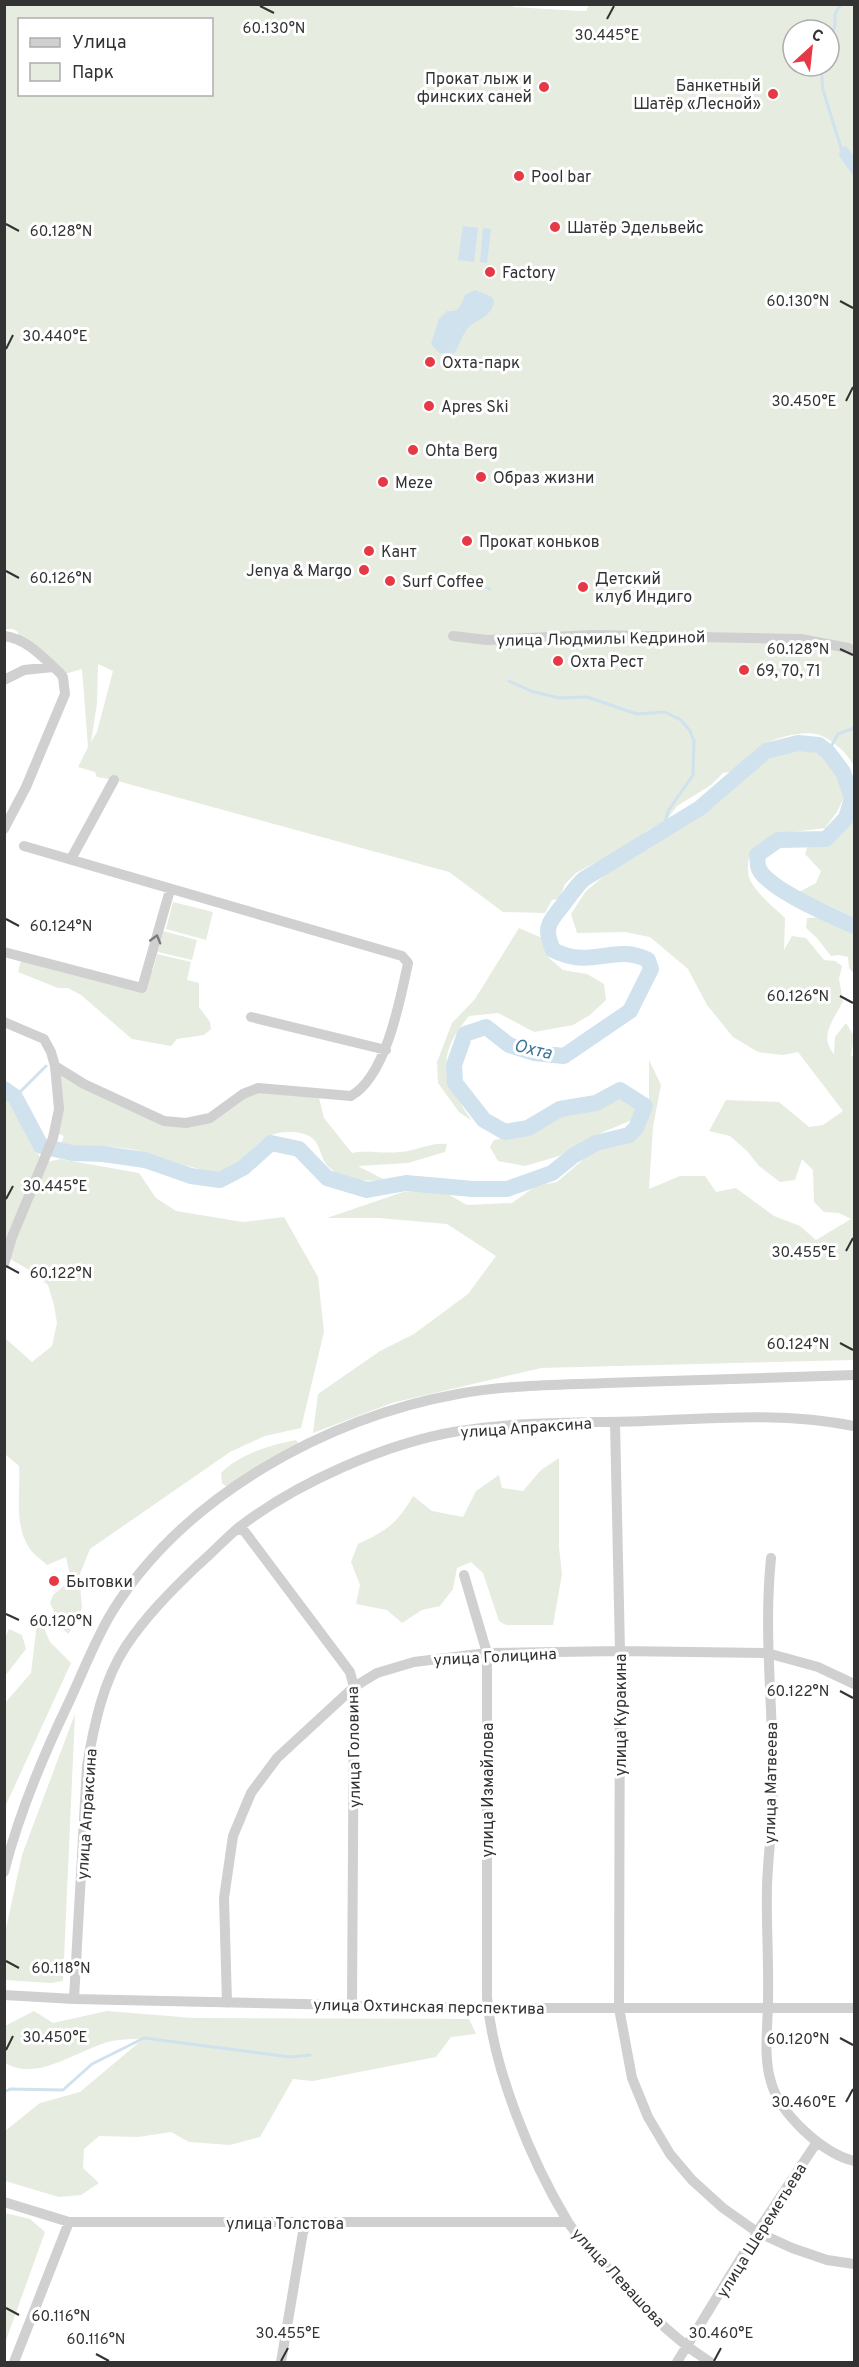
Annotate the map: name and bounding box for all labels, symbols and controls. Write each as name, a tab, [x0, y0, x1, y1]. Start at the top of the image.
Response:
legend	[18, 18, 213, 96]
north arrow	[781, 18, 841, 78]
text: 60.130°N	[243, 20, 305, 39]
text: С	[808, 25, 826, 48]
text: 30.445°E	[575, 27, 639, 46]
text: Улица	[72, 32, 126, 55]
text: Парк	[72, 62, 114, 85]
place label: Прокат лыж и финских саней	[417, 70, 532, 108]
place label: Банкетный Шатёр «Лесной»	[633, 77, 761, 115]
marker: Прокат лыж и финских саней	[537, 80, 551, 94]
marker: Банкетный Шатёр «Лесной»	[766, 87, 780, 101]
place label: Pool bar	[531, 168, 591, 188]
marker: Pool bar	[512, 169, 526, 183]
place label: Шатёр Эдельвейс	[567, 219, 704, 239]
marker: Шатёр Эдельвейс	[548, 220, 562, 234]
text: 60.128°N	[30, 223, 92, 242]
place label: Factory	[502, 264, 556, 284]
marker: Factory	[483, 265, 497, 279]
text: 60.130°N	[767, 293, 829, 312]
text: 30.440°E	[22, 328, 88, 347]
place label: Охта-парк	[442, 354, 520, 374]
marker: Охта-парк	[423, 355, 437, 369]
text: 30.450°E	[771, 393, 837, 412]
place label: Apres Ski	[441, 398, 509, 418]
marker: Apres Ski	[422, 399, 436, 413]
place label: Ohta Berg	[425, 442, 498, 462]
marker: Ohta Berg	[406, 443, 420, 457]
place label: Образ жизни	[493, 469, 594, 489]
marker: Образ жизни	[474, 470, 488, 484]
place label: Meze	[395, 474, 433, 494]
marker: Meze	[376, 475, 390, 489]
place label: Прокат коньков	[479, 533, 600, 553]
marker: Прокат коньков	[460, 534, 474, 548]
place label: Кант	[381, 543, 417, 563]
marker: Кант	[362, 544, 376, 558]
place label: Jenya & Margo	[246, 562, 352, 582]
marker: Jenya & Margo	[357, 563, 371, 577]
text: 60.126°N	[30, 570, 92, 589]
place label: Детский клуб Индиго	[595, 570, 692, 608]
place label: Surf Coffee	[402, 573, 484, 593]
marker: Surf Coffee	[383, 574, 397, 588]
marker: Детский клуб Индиго	[576, 580, 590, 594]
street label: улица Людмилы Кедриной	[496, 628, 706, 652]
text: 60.128°N	[767, 641, 829, 660]
place label: Охта Рест	[570, 653, 644, 673]
marker: Охта Рест	[551, 654, 565, 668]
place label: 69, 70, 71	[756, 662, 821, 682]
marker: 69, 70, 71	[737, 663, 751, 677]
text: 60.124°N	[30, 918, 92, 937]
one-way arrow	[149, 934, 161, 945]
text: 60.126°N	[767, 988, 829, 1007]
water label: Охта	[511, 1035, 555, 1066]
text: 30.445°E	[23, 1178, 87, 1197]
text: 30.455°E	[772, 1244, 836, 1263]
text: 60.122°N	[30, 1265, 92, 1284]
text: 60.124°N	[767, 1336, 829, 1355]
street label: улица Апраксина	[460, 1414, 592, 1444]
place label: Бытовки	[66, 1573, 133, 1593]
marker: Бытовки	[47, 1574, 61, 1588]
text: 60.120°N	[29, 1613, 93, 1632]
street label: улица Голицина	[433, 1645, 557, 1671]
street label: улица Куракина	[612, 1654, 632, 1776]
text: 60.122°N	[767, 1683, 829, 1702]
street label: улица Головина	[344, 1686, 366, 1808]
street label: улица Матвеева	[761, 1722, 783, 1844]
street label: улица Измайлова	[479, 1723, 499, 1857]
street label: улица Апраксина	[73, 1748, 103, 1880]
text: 60.118°N	[31, 1960, 91, 1979]
street label: улица Охтинская перспектива	[313, 1996, 545, 2020]
text: 30.450°E	[22, 2029, 88, 2048]
text: 60.120°N	[766, 2031, 830, 2050]
text: 30.460°E	[772, 2094, 836, 2113]
street label: улица Шереметьева	[713, 2160, 812, 2302]
street label: улица Толстова	[226, 2215, 344, 2235]
street label: улица Левашова	[567, 2225, 669, 2332]
text: 60.116°N	[32, 2308, 90, 2327]
text: 30.455°E	[256, 2325, 320, 2344]
text: 30.460°E	[689, 2325, 753, 2344]
text: 60.116°N	[67, 2331, 125, 2350]

